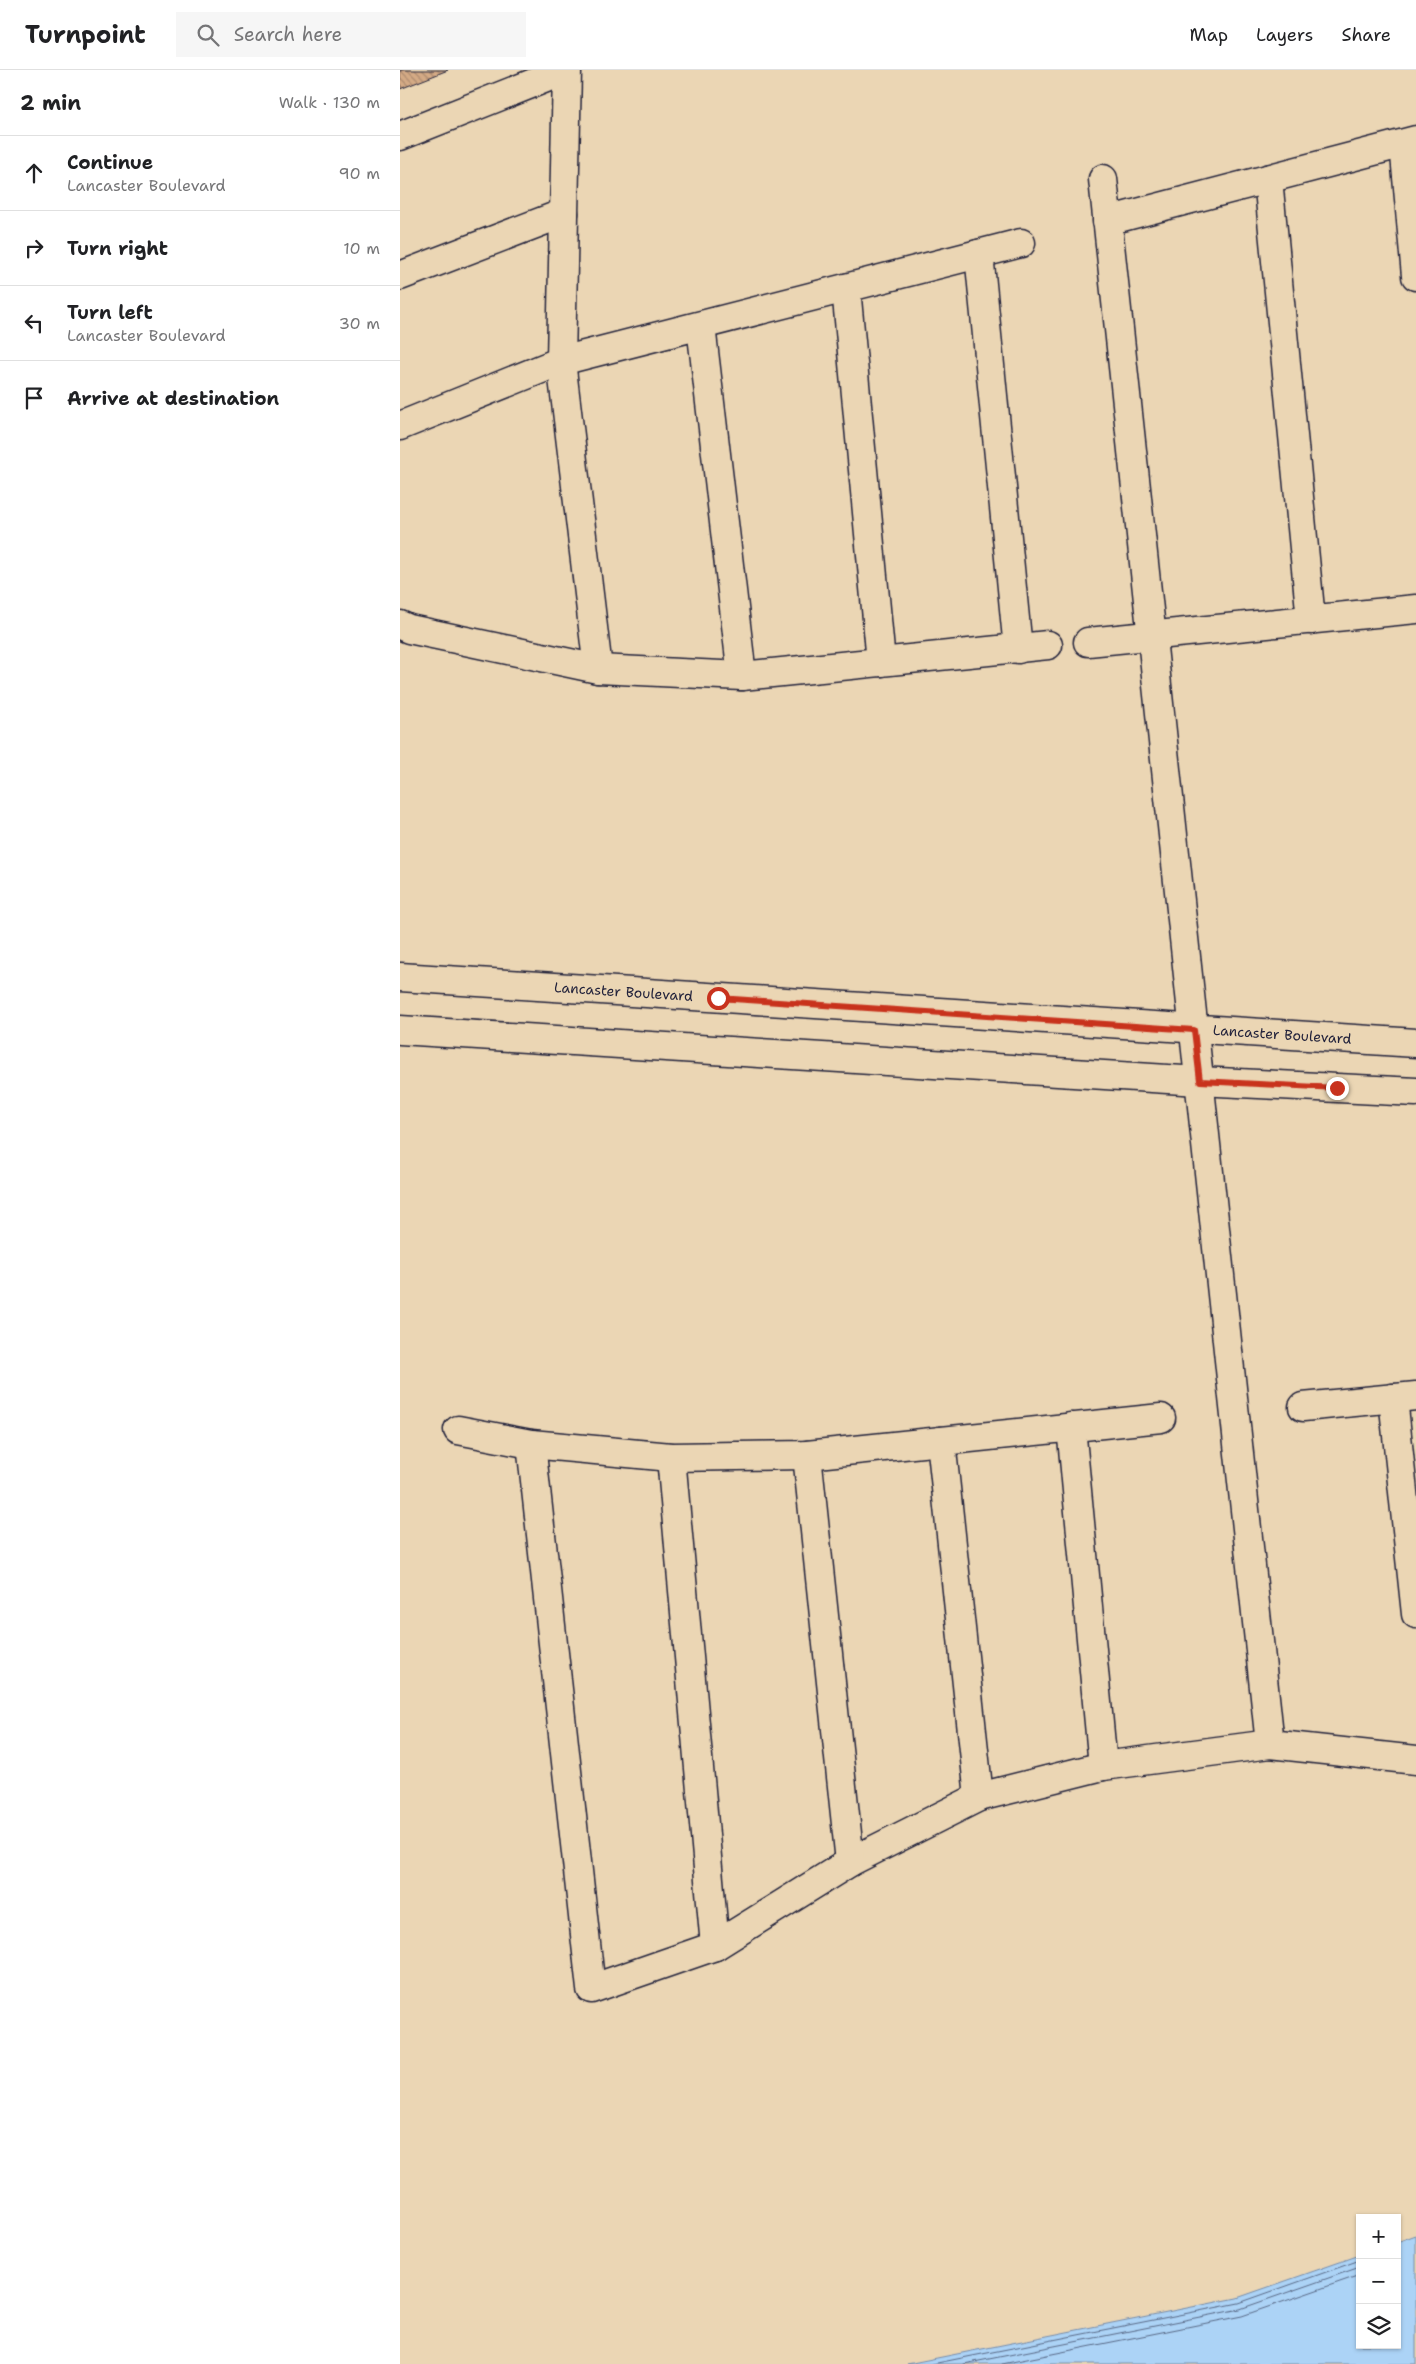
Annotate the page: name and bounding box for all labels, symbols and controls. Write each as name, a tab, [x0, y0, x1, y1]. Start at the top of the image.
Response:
search box	[176, 12, 526, 57]
text: Turnpoint	[25, 19, 146, 51]
icon: search	[194, 21, 222, 49]
text: Search here	[234, 22, 342, 47]
text: Map	[1190, 23, 1228, 47]
text: Layers	[1256, 23, 1313, 47]
text: Share	[1341, 23, 1391, 47]
text: 2 min	[20, 89, 81, 117]
text: Walk · 130 m	[279, 92, 380, 113]
text: Continue	[67, 150, 153, 175]
icon: ahead	[20, 159, 48, 187]
text: 90 m	[339, 163, 380, 184]
text: Lancaster Boulevard	[67, 175, 226, 196]
icon: right	[20, 234, 48, 262]
text: Turn right	[67, 236, 168, 261]
text: 10 m	[343, 238, 380, 259]
text: Turn left	[67, 300, 153, 325]
icon: left	[20, 309, 48, 337]
text: 30 m	[339, 313, 380, 334]
text: Lancaster Boulevard	[67, 325, 226, 346]
icon: arrive	[20, 384, 48, 412]
text: Arrive at destination	[67, 386, 279, 411]
street label: Lancaster Boulevard	[554, 978, 694, 1005]
route start	[707, 987, 730, 1010]
street label: Lancaster Boulevard	[1212, 1021, 1352, 1048]
route end	[1326, 1077, 1349, 1100]
map controls	[1356, 2214, 1401, 2349]
button: +	[1356, 2214, 1401, 2259]
button: −	[1356, 2259, 1401, 2304]
button: layers	[1356, 2304, 1401, 2349]

